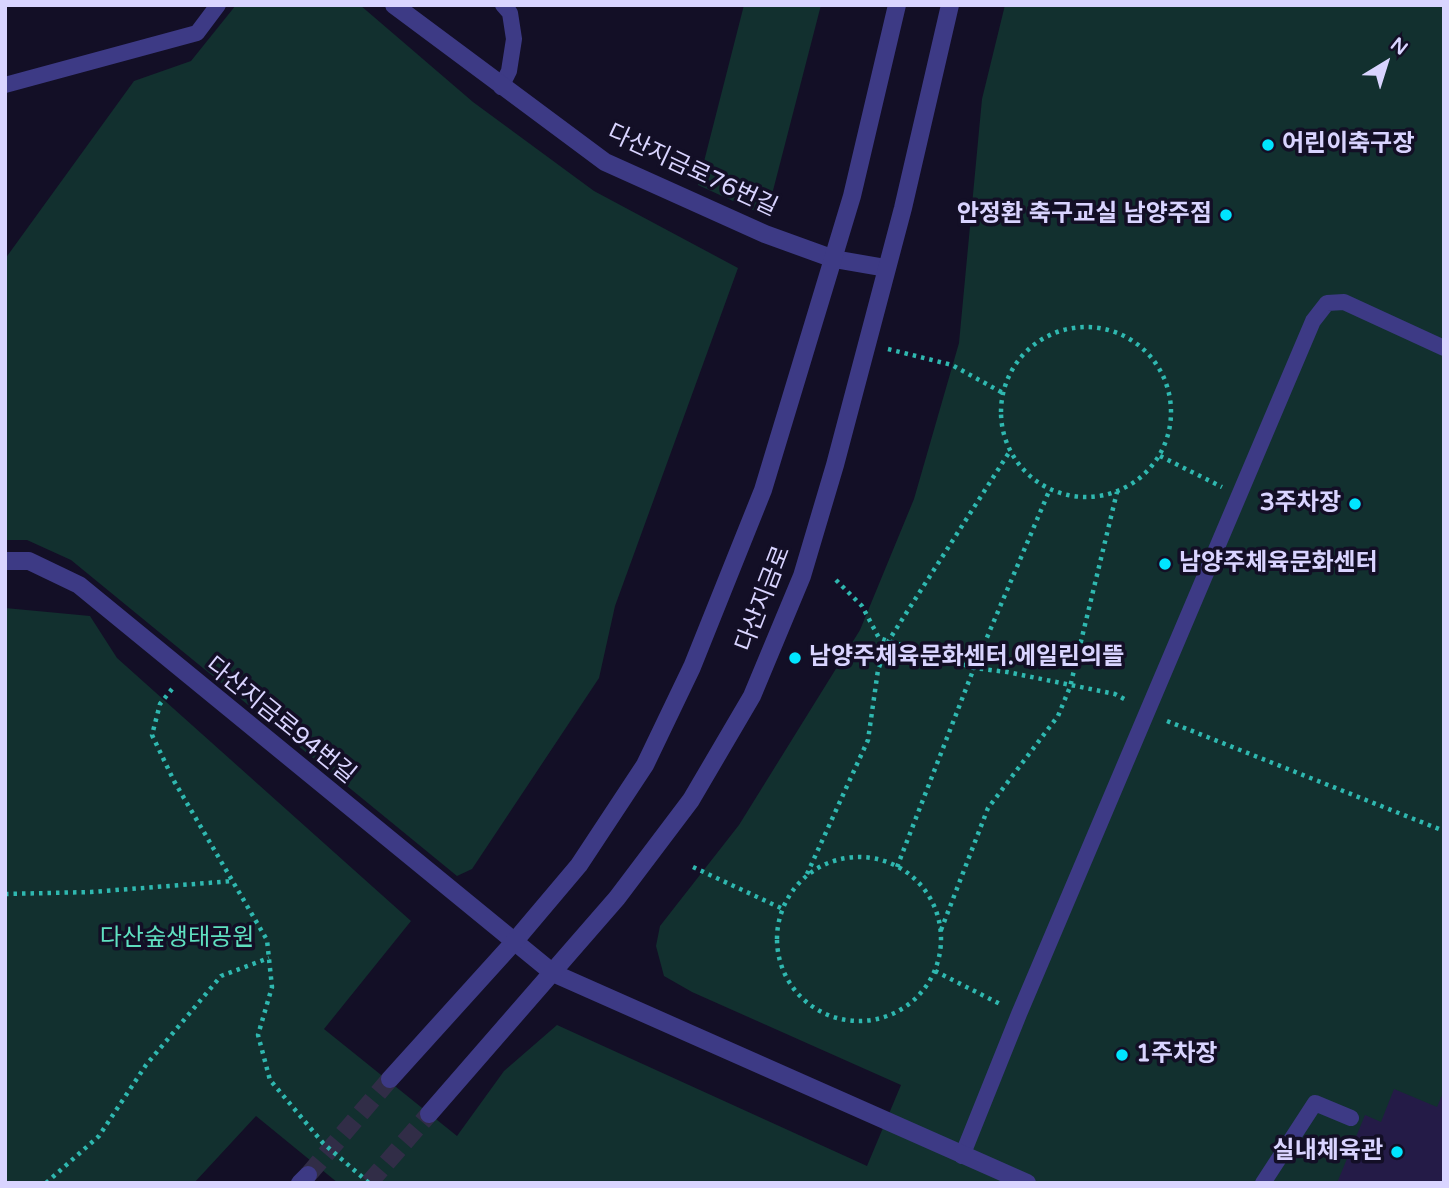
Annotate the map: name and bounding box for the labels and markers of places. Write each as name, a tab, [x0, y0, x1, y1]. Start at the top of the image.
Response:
place label: 어린이축구장	[1282, 131, 1414, 159]
marker: 어린이축구장	[1260, 137, 1276, 153]
place label: 안정환 축구교실 남양주점	[957, 201, 1212, 229]
marker: 안정환 축구교실 남양주점	[1218, 207, 1234, 223]
place label: 3주차장	[1260, 490, 1341, 518]
marker: 3주차장	[1347, 496, 1363, 512]
place label: 남양주체육문화센터	[1179, 550, 1378, 578]
marker: 남양주체육문화센터	[1157, 556, 1173, 572]
place label: 남양주체육문화센터.에일린의뜰	[809, 644, 1124, 672]
marker: 남양주체육문화센터.에일린의뜰	[787, 650, 803, 666]
place label: 1주차장	[1136, 1041, 1217, 1069]
marker: 1주차장	[1114, 1047, 1130, 1063]
place label: 실내체육관	[1273, 1138, 1383, 1166]
marker: 실내체육관	[1389, 1144, 1405, 1160]

